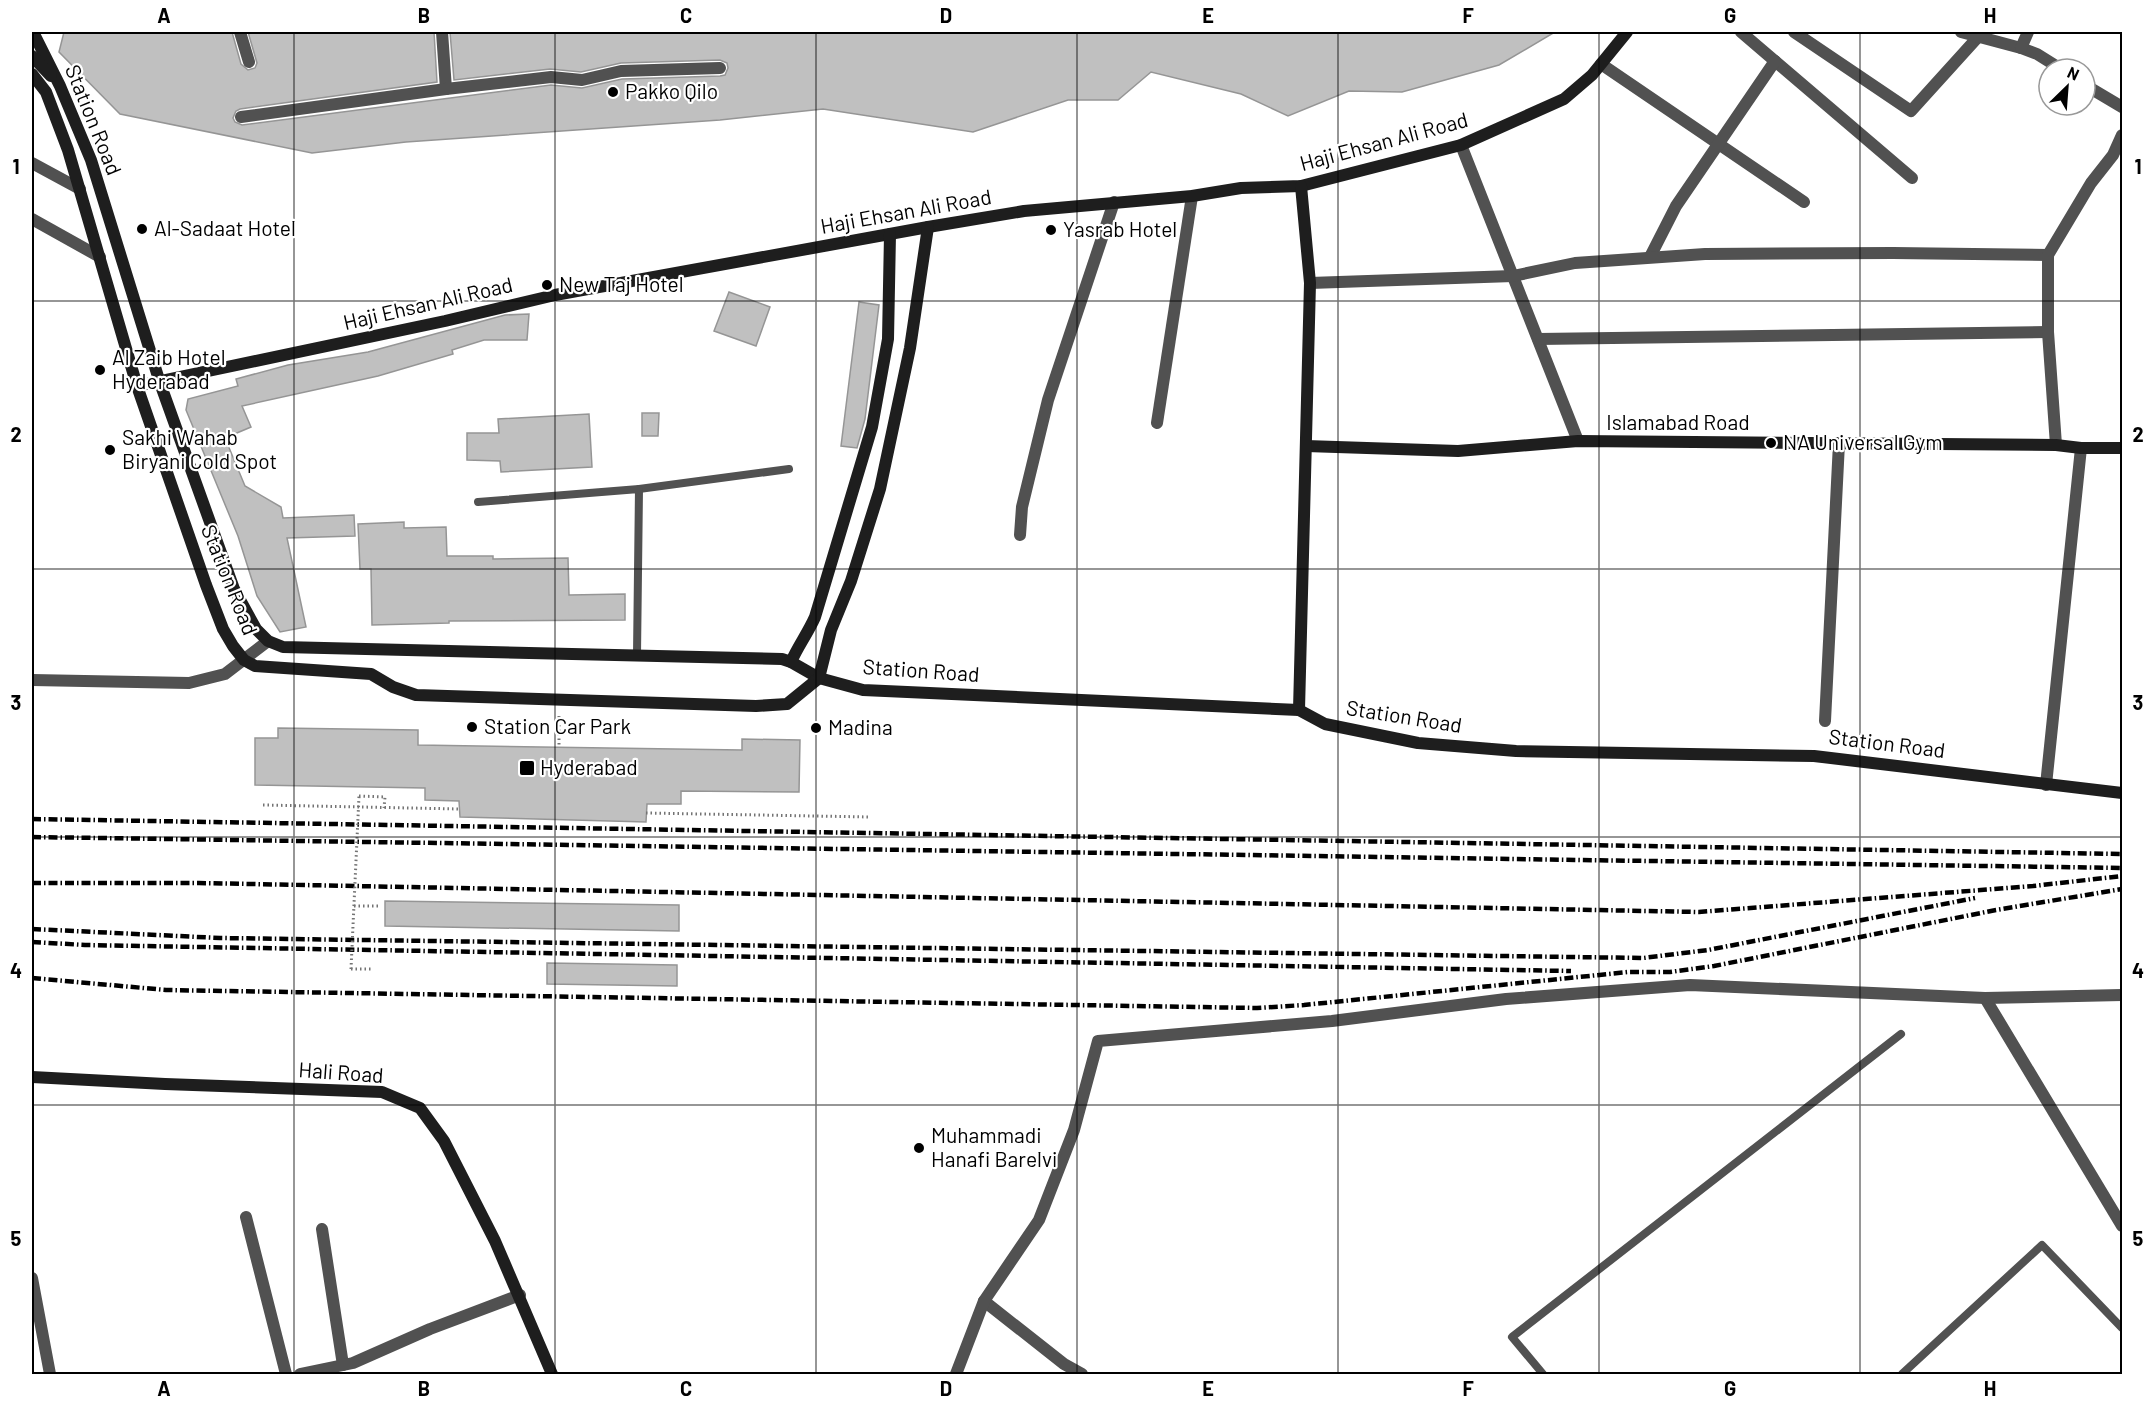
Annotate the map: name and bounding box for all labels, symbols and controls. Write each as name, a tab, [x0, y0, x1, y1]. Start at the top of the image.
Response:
text: A	[157, 3, 171, 27]
text: B	[418, 3, 430, 27]
text: C	[680, 3, 692, 27]
text: D	[940, 3, 952, 27]
text: E	[1202, 3, 1214, 27]
text: F	[1462, 3, 1474, 27]
text: G	[1724, 3, 1736, 27]
text: H	[1984, 3, 1996, 27]
north arrow	[2037, 57, 2097, 117]
street label: Station Road	[61, 61, 128, 178]
text: N	[2065, 62, 2082, 84]
place label: Pakko Qilo	[625, 78, 718, 103]
marker: Pakko Qilo	[606, 85, 620, 99]
street label: Haji Ehsan Ali Road	[1297, 106, 1470, 175]
text: 1	[12, 154, 20, 178]
text: 1	[2134, 154, 2142, 178]
street label: Haji Ehsan Ali Road	[818, 183, 993, 238]
place label: Al-Sadaat Hotel	[154, 215, 296, 240]
place label: Yasrab Hotel	[1063, 216, 1177, 241]
marker: Al-Sadaat Hotel	[135, 222, 149, 236]
marker: Yasrab Hotel	[1044, 223, 1058, 237]
street label: Haji Ehsan Ali Road	[341, 271, 515, 334]
place label: New Taj Hotel	[559, 271, 684, 296]
marker: New Taj Hotel	[540, 278, 554, 292]
place label: Al Zaib Hotel Hyderabad	[112, 344, 225, 393]
marker: Al Zaib Hotel Hyderabad	[93, 363, 107, 377]
street label: Islamabad Road	[1606, 409, 1750, 434]
text: 2	[10, 422, 22, 446]
text: 2	[2132, 422, 2144, 446]
place label: Sakhi Wahab Biryani Cold Spot	[122, 424, 277, 473]
place label: NA Universal Gym	[1783, 429, 1943, 454]
marker: NA Universal Gym	[1764, 436, 1778, 450]
marker: Sakhi Wahab Biryani Cold Spot	[103, 443, 117, 457]
street label: Station Road	[197, 521, 264, 638]
street label: Station Road	[862, 653, 980, 686]
text: 3	[11, 690, 21, 714]
text: 3	[2133, 690, 2143, 714]
street label: Station Road	[1345, 694, 1464, 737]
place label: Station Car Park	[484, 713, 631, 738]
place label: Madina	[828, 714, 893, 739]
marker: Station Car Park	[465, 720, 479, 734]
marker: Madina	[809, 721, 823, 735]
street label: Station Road	[1828, 723, 1947, 762]
place label: Hyderabad	[540, 754, 638, 779]
marker: Hyderabad	[518, 759, 536, 777]
text: 4	[10, 958, 22, 982]
text: 4	[2132, 958, 2144, 982]
street label: Hali Road	[298, 1056, 385, 1087]
place label: Muhammadi Hanafi Barelvi	[931, 1122, 1057, 1171]
marker: Muhammadi Hanafi Barelvi	[912, 1141, 926, 1155]
text: 5	[11, 1226, 22, 1250]
text: 5	[2133, 1226, 2144, 1250]
text: A	[157, 1376, 171, 1400]
text: B	[418, 1376, 430, 1400]
text: C	[680, 1376, 692, 1400]
text: D	[940, 1376, 952, 1400]
text: E	[1202, 1376, 1214, 1400]
text: F	[1462, 1376, 1474, 1400]
text: G	[1724, 1376, 1736, 1400]
text: H	[1984, 1376, 1996, 1400]

